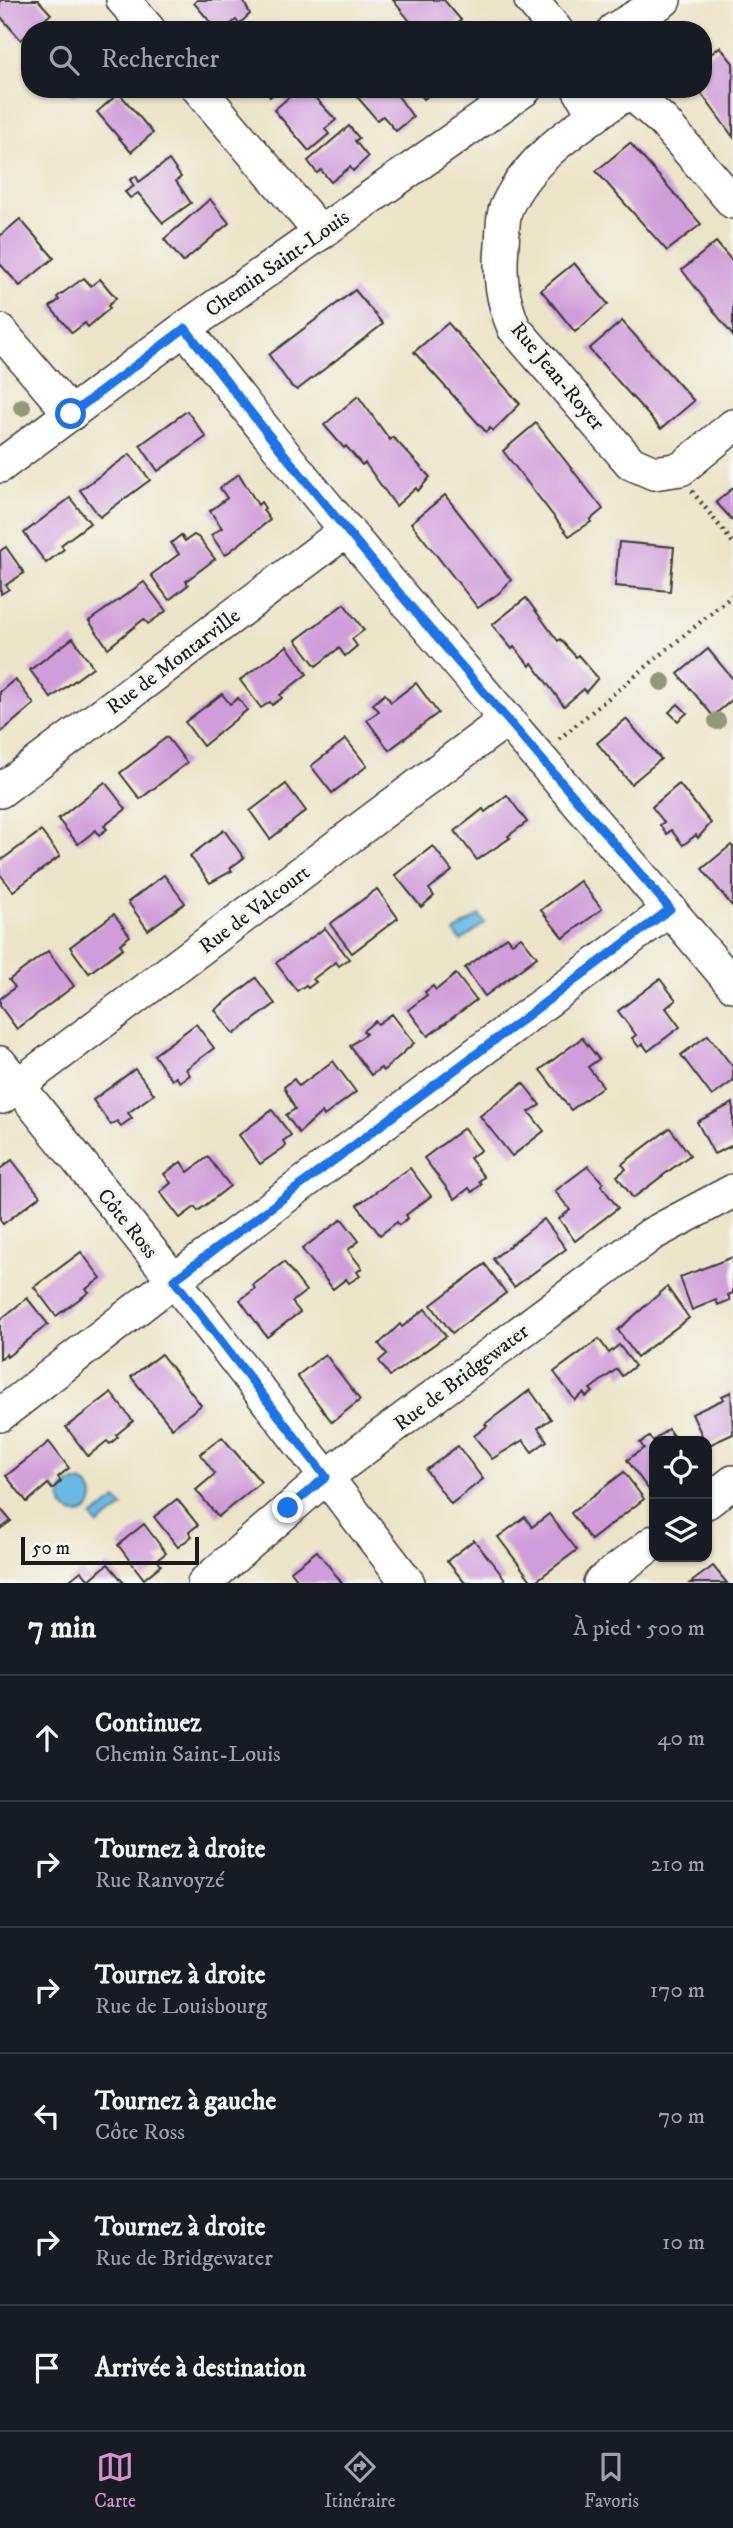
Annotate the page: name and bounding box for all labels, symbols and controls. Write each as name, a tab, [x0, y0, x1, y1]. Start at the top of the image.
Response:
search box	[21, 21, 712, 98]
icon: search	[45, 41, 83, 79]
text: Rechercher	[101, 43, 219, 76]
street label: Chemin Saint-Louis	[201, 205, 355, 323]
street label: Rue Jean-Royer	[505, 317, 610, 436]
route start	[55, 398, 86, 429]
street label: Rue de Montarville	[102, 603, 246, 721]
street label: Rue de Valcourt	[194, 860, 315, 960]
street label: Côte Ross	[91, 1184, 163, 1264]
street label: Rue de Bridgewater	[389, 1318, 534, 1437]
map controls	[649, 1436, 712, 1562]
button: locate	[649, 1436, 712, 1499]
route end	[272, 1492, 303, 1523]
button: layers	[649, 1499, 712, 1562]
scale bar	[21, 1534, 200, 1566]
text: 50 m	[32, 1537, 70, 1560]
text: 7 min	[28, 1610, 96, 1647]
text: À pied · 500 m	[573, 1614, 705, 1643]
text: Continuez	[95, 1707, 201, 1740]
icon: ahead	[28, 1719, 66, 1757]
text: 40 m	[657, 1724, 705, 1753]
text: Chemin Saint-Louis	[95, 1740, 281, 1769]
text: Tournez à droite	[95, 1833, 266, 1866]
icon: right	[28, 1845, 66, 1883]
text: 210 m	[651, 1850, 705, 1879]
text: Rue Ranvoyzé	[95, 1866, 224, 1895]
text: Tournez à droite	[95, 1959, 266, 1992]
icon: right	[28, 1971, 66, 2009]
text: 170 m	[650, 1976, 705, 2005]
text: Rue de Louisbourg	[95, 1992, 267, 2021]
text: Tournez à gauche	[95, 2085, 276, 2118]
icon: left	[28, 2097, 66, 2135]
text: 70 m	[658, 2102, 705, 2131]
text: Côte Ross	[95, 2118, 185, 2147]
text: Tournez à droite	[95, 2211, 266, 2244]
icon: right	[28, 2223, 66, 2261]
text: 10 m	[662, 2228, 705, 2257]
text: Rue de Bridgewater	[95, 2244, 273, 2273]
icon: arrive	[28, 2349, 66, 2387]
text: Arrivée à destination	[95, 2352, 306, 2385]
tab: Carte	[94, 2448, 136, 2513]
tab: Itinéraire	[324, 2448, 396, 2513]
tab: Favoris	[584, 2448, 639, 2513]

